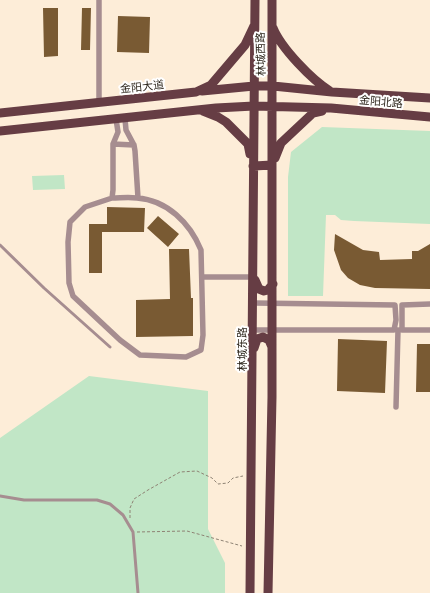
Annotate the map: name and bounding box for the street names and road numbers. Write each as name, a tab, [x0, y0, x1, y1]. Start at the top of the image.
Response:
street label: 林城西路	[252, 32, 268, 76]
street label: 金阳大道	[119, 76, 165, 96]
street label: 金阳北路	[358, 92, 404, 110]
street label: 林城东路	[234, 327, 249, 371]

